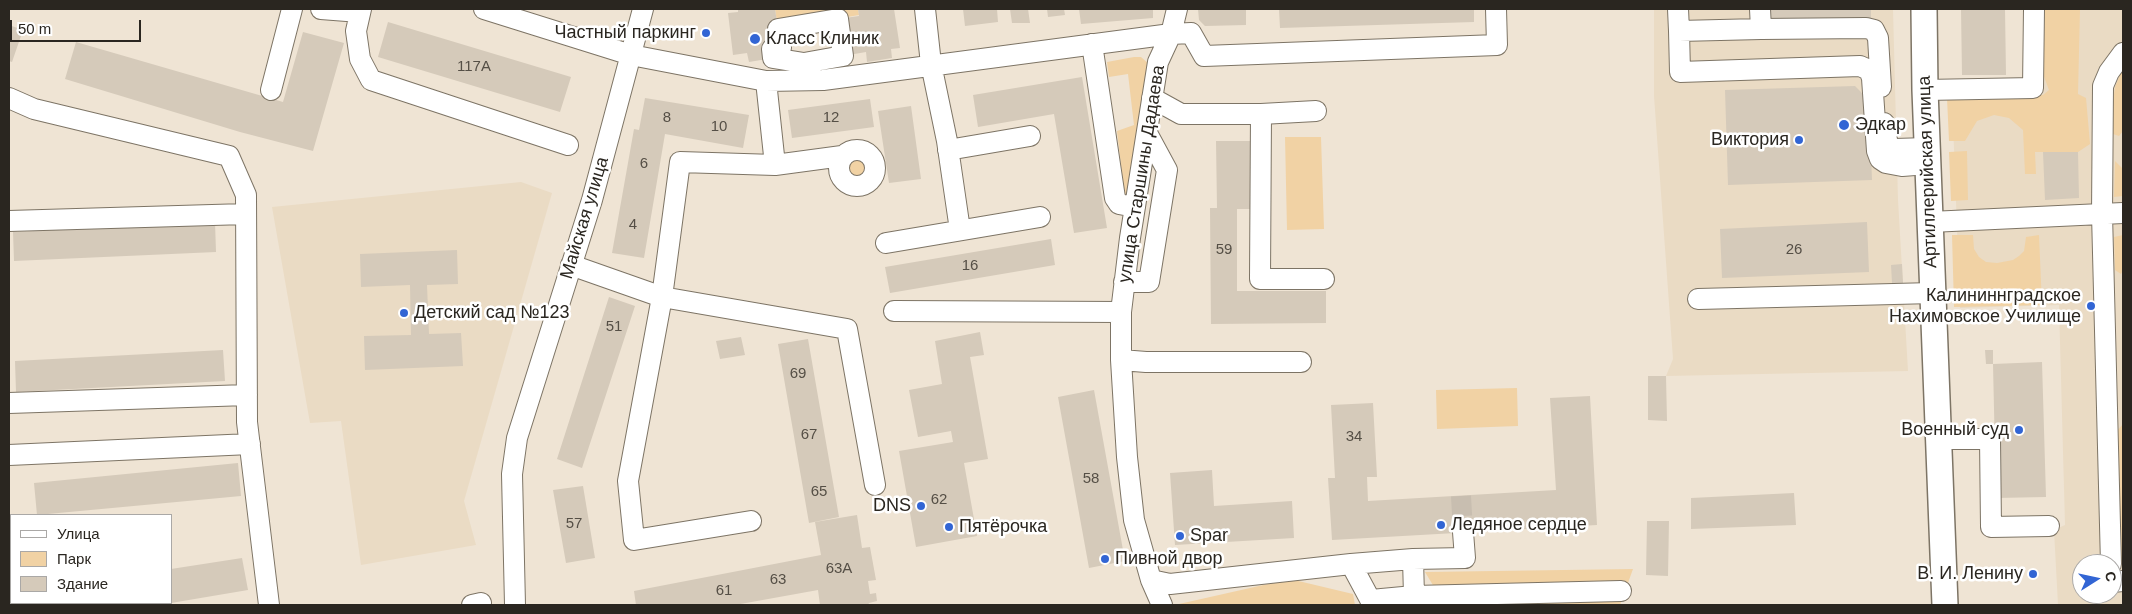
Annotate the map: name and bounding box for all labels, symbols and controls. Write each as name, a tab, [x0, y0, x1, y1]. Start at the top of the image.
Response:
scale bar	[12, 10, 144, 42]
text: 50 m	[18, 20, 51, 37]
place label: Частный паркинг	[555, 22, 696, 44]
marker: Частный паркинг	[700, 27, 712, 39]
place label: Класс Клиник	[766, 28, 879, 50]
marker: Класс Клиник	[748, 32, 762, 46]
house number: 117А	[457, 58, 491, 76]
street label: улица Старшины Дадаева	[1114, 64, 1170, 284]
street label: Артиллерийская улица	[1914, 75, 1942, 269]
house number: 8	[663, 109, 671, 127]
house number: 12	[823, 109, 839, 127]
place label: Эдкар	[1855, 114, 1906, 136]
house number: 10	[711, 118, 727, 136]
marker: Эдкар	[1837, 118, 1851, 132]
place label: Виктория	[1711, 129, 1789, 151]
marker: Виктория	[1793, 134, 1805, 146]
street label: Майская улица	[556, 154, 614, 282]
house number: 6	[640, 155, 648, 173]
house number: 4	[629, 216, 637, 234]
house number: 59	[1216, 241, 1232, 259]
house number: 26	[1786, 241, 1802, 259]
house number: 16	[962, 257, 978, 275]
place label: Калининнградское Нахимовское Училище	[1889, 285, 2081, 328]
marker: Калининнградское Нахимовское Училище	[2085, 300, 2097, 312]
place label: Детский сад №123	[414, 302, 569, 324]
marker: Детский сад №123	[398, 307, 410, 319]
house number: 51	[606, 318, 622, 336]
house number: 69	[790, 365, 806, 383]
place label: Военный суд	[1901, 419, 2009, 441]
marker: Военный суд	[2013, 424, 2025, 436]
house number: 67	[801, 426, 817, 444]
house number: 34	[1346, 428, 1362, 446]
house number: 58	[1083, 470, 1099, 488]
house number: 65	[811, 483, 827, 501]
house number: 62	[931, 491, 947, 509]
place label: DNS	[873, 495, 911, 517]
marker: DNS	[915, 500, 927, 512]
legend	[10, 514, 172, 604]
place label: Ледяное сердце	[1451, 514, 1587, 536]
house number: 57	[566, 515, 582, 533]
place label: Пятёрочка	[959, 516, 1047, 538]
marker: Ледяное сердце	[1435, 519, 1447, 531]
marker: Пятёрочка	[943, 521, 955, 533]
text: Улица	[57, 525, 100, 542]
place label: Spar	[1190, 525, 1228, 547]
marker: Spar	[1174, 530, 1186, 542]
place label: Пивной двор	[1115, 548, 1222, 570]
text: Парк	[57, 550, 91, 567]
marker: Пивной двор	[1099, 553, 1111, 565]
north arrow	[2072, 554, 2122, 604]
house number: 63А	[826, 560, 852, 578]
place label: В. И. Ленину	[1917, 563, 2023, 585]
marker: В. И. Ленину	[2027, 568, 2039, 580]
text: С	[2102, 570, 2120, 583]
house number: 63	[770, 571, 786, 589]
text: Здание	[57, 575, 108, 592]
house number: 61	[716, 582, 732, 600]

